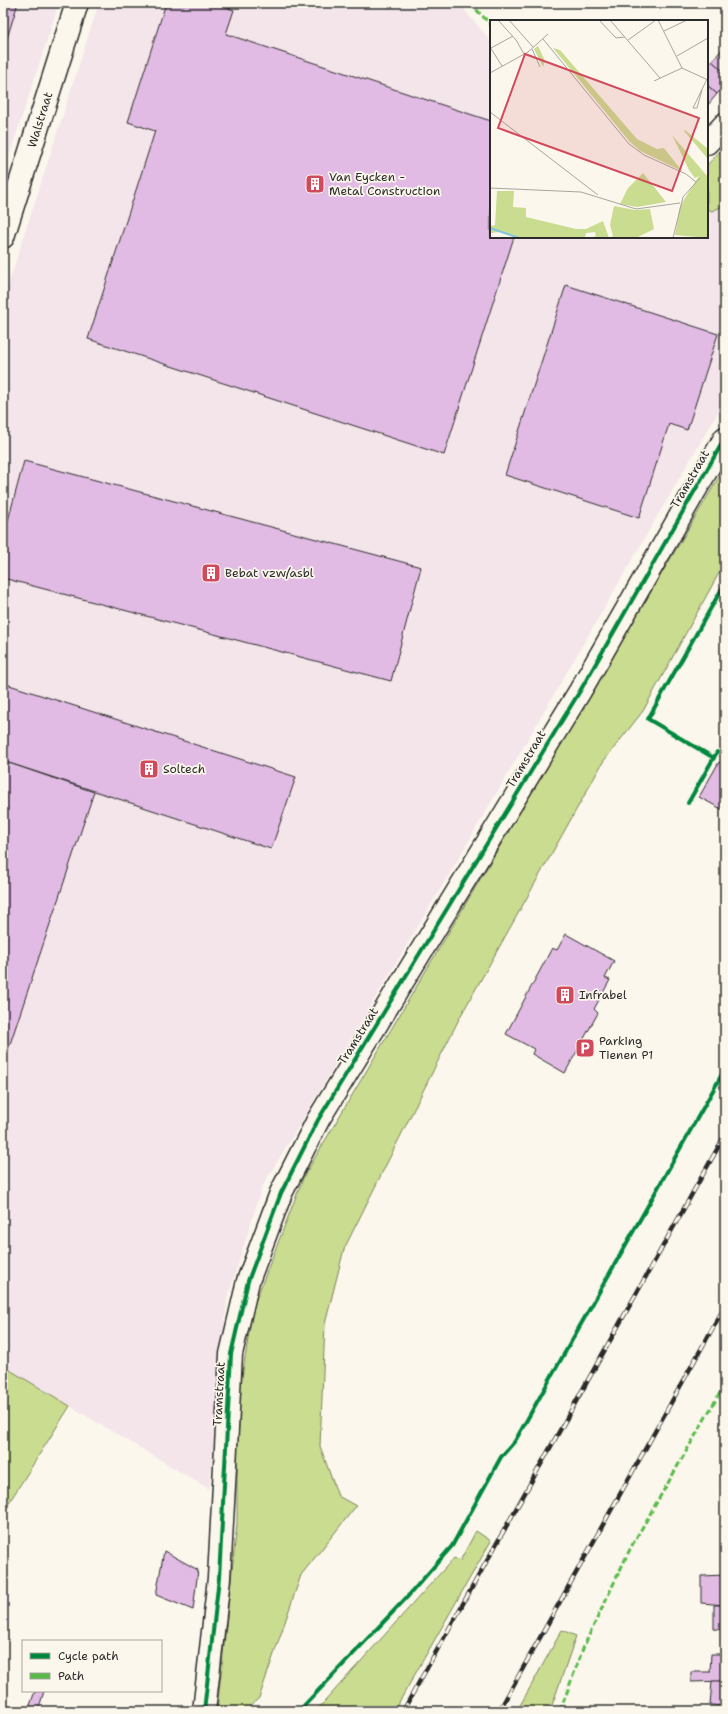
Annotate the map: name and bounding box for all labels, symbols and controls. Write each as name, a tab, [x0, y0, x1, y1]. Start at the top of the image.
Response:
inset map	[490, 20, 708, 238]
street label: Walstraat	[24, 90, 56, 150]
place label: Van Eycken - Metal Construction	[329, 169, 440, 199]
building icon: Van Eycken - Metal Construction	[304, 173, 326, 195]
street label: Tramstraat	[667, 447, 713, 511]
building icon: Bebat vzw/asbl	[200, 562, 222, 584]
place label: Bebat vzw/asbl	[225, 565, 314, 581]
street label: Tramstraat	[503, 727, 549, 791]
building icon: Soltech	[138, 758, 160, 780]
place label: Soltech	[163, 761, 205, 777]
building icon: Infrabel	[554, 984, 576, 1006]
place label: Infrabel	[579, 987, 627, 1003]
street label: Tramstraat	[334, 1004, 382, 1068]
place label: Parking Tienen P1	[599, 1033, 653, 1063]
parking icon: Parking Tienen P1	[574, 1037, 596, 1059]
street label: Tramstraat	[209, 1361, 229, 1427]
legend	[22, 1640, 162, 1692]
text: Cycle path	[58, 1648, 119, 1664]
text: Path	[58, 1668, 84, 1684]

